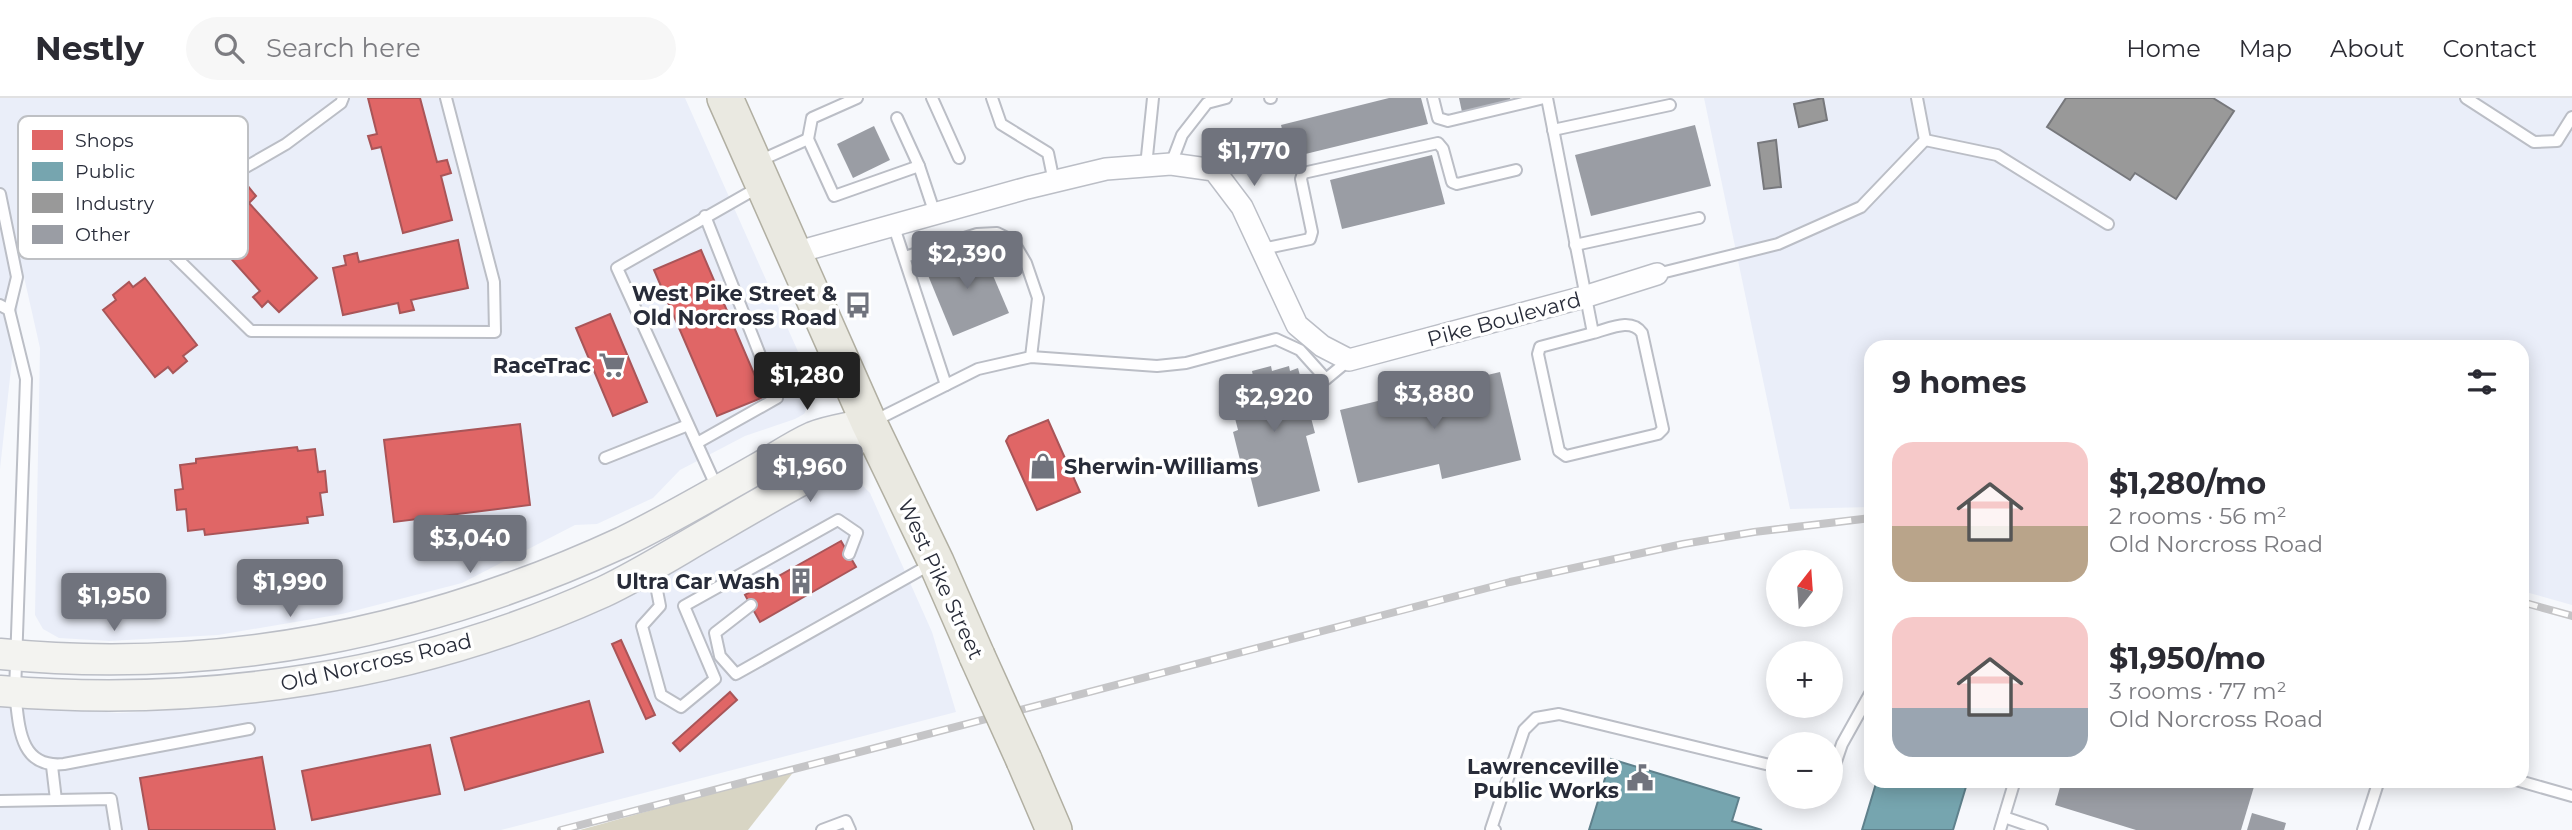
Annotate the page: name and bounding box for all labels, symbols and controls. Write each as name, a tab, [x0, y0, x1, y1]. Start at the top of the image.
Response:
search box	[186, 17, 676, 80]
text: Nestly	[35, 28, 144, 68]
icon: search	[210, 29, 248, 67]
text: Search here	[266, 32, 421, 64]
text: Home	[2126, 34, 2201, 63]
text: Map	[2239, 34, 2292, 63]
text: About	[2330, 34, 2404, 63]
text: Contact	[2442, 34, 2537, 63]
legend	[18, 116, 248, 259]
text: Shops	[75, 129, 134, 152]
pin: $1,770	[1197, 129, 1311, 188]
text: $1,770	[1218, 137, 1290, 165]
text: Public	[75, 160, 135, 183]
text: Industry	[75, 192, 155, 215]
text: Other	[75, 223, 131, 246]
pin: $2,390	[910, 232, 1024, 291]
text: $2,390	[928, 240, 1006, 268]
place label: West Pike Street & Old Norcross Road	[632, 281, 837, 330]
street label: Pike Boulevard	[1424, 286, 1584, 352]
bus stop icon: West Pike Street & Old Norcross Road	[843, 290, 873, 320]
supermarket icon: RaceTrac	[597, 350, 627, 380]
pin: $1,280	[750, 352, 864, 412]
place label: RaceTrac	[493, 353, 592, 378]
text: $1,280	[770, 361, 844, 389]
icon: filters	[2463, 363, 2501, 401]
text: 9 homes	[1892, 364, 2027, 401]
pin: $3,880	[1377, 372, 1491, 431]
pin: $2,920	[1217, 374, 1331, 434]
text: $3,880	[1394, 380, 1474, 408]
text: $2,920	[1235, 383, 1313, 411]
pin: $1,960	[753, 444, 867, 504]
shop icon: Sherwin-Williams	[1028, 451, 1058, 481]
text: $1,960	[773, 453, 847, 481]
place label: Sherwin-Williams	[1064, 454, 1258, 479]
text: $1,280/mo	[2109, 465, 2266, 502]
icon: home	[1948, 470, 2032, 554]
street label: West Pike Street	[893, 495, 989, 663]
text: 2 rooms · 56 m²	[2109, 502, 2287, 530]
pin: $3,040	[413, 516, 527, 575]
text: $3,040	[429, 524, 511, 552]
text: Old Norcross Road	[2109, 530, 2323, 558]
north arrow	[1766, 550, 1843, 626]
map controls	[1766, 550, 1843, 809]
pin: $1,990	[233, 560, 347, 619]
building icon: Ultra Car Wash	[786, 566, 816, 596]
text: $1,990	[253, 568, 327, 596]
place label: Ultra Car Wash	[616, 569, 780, 594]
pin: $1,950	[57, 574, 171, 633]
text: $1,950	[77, 582, 151, 610]
street label: Old Norcross Road	[278, 628, 474, 696]
text: $1,950/mo	[2109, 640, 2265, 677]
button: +	[1766, 641, 1843, 718]
icon: home	[1948, 645, 2032, 729]
text: 3 rooms · 77 m²	[2109, 677, 2287, 705]
text: Old Norcross Road	[2109, 705, 2323, 733]
button: −	[1766, 732, 1843, 809]
place label: Lawrenceville Public Works	[1467, 754, 1619, 803]
public building icon: Lawrenceville Public Works	[1625, 763, 1655, 793]

